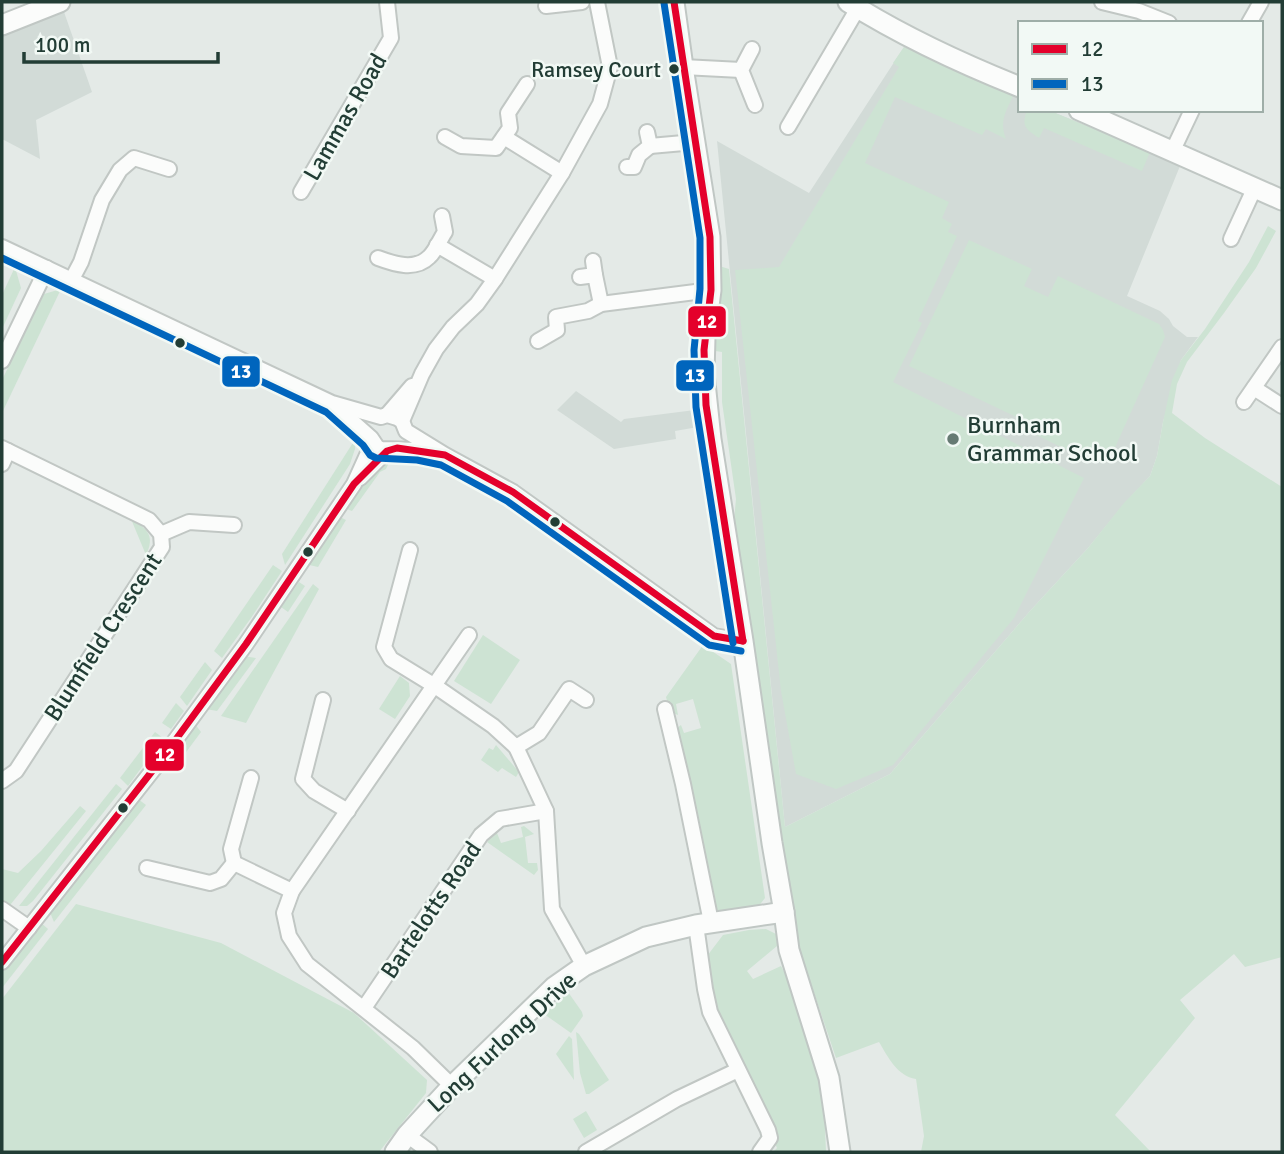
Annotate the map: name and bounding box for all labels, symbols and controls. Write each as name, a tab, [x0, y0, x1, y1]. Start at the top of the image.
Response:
scale bar	[24, 21, 219, 65]
legend	[1018, 21, 1263, 112]
text: 100 m	[35, 32, 90, 58]
text: 12	[1081, 36, 1104, 62]
street label: Lammas Road	[297, 48, 393, 186]
place label: Ramsey Court	[531, 56, 661, 83]
marker: Ramsey Court	[667, 62, 681, 76]
text: 13	[1081, 71, 1104, 97]
line badge: 12	[687, 305, 727, 338]
text: 12	[697, 310, 717, 334]
unlabelled marker	[173, 336, 187, 350]
line badge: 13	[221, 355, 261, 388]
line badge: 13	[675, 359, 715, 392]
text: 13	[231, 360, 251, 384]
text: 13	[685, 364, 705, 388]
place label: Burnham Grammar School	[967, 410, 1138, 468]
marker: Burnham Grammar School	[945, 431, 961, 447]
unlabelled marker	[548, 515, 562, 529]
unlabelled marker	[301, 545, 315, 559]
street label: Blumfield Crescent	[37, 547, 169, 727]
line badge: 12	[144, 738, 185, 772]
text: 12	[155, 743, 175, 767]
unlabelled marker	[116, 801, 130, 815]
street label: Bartelotts Road	[374, 836, 488, 984]
street label: Long Furlong Drive	[421, 965, 583, 1119]

